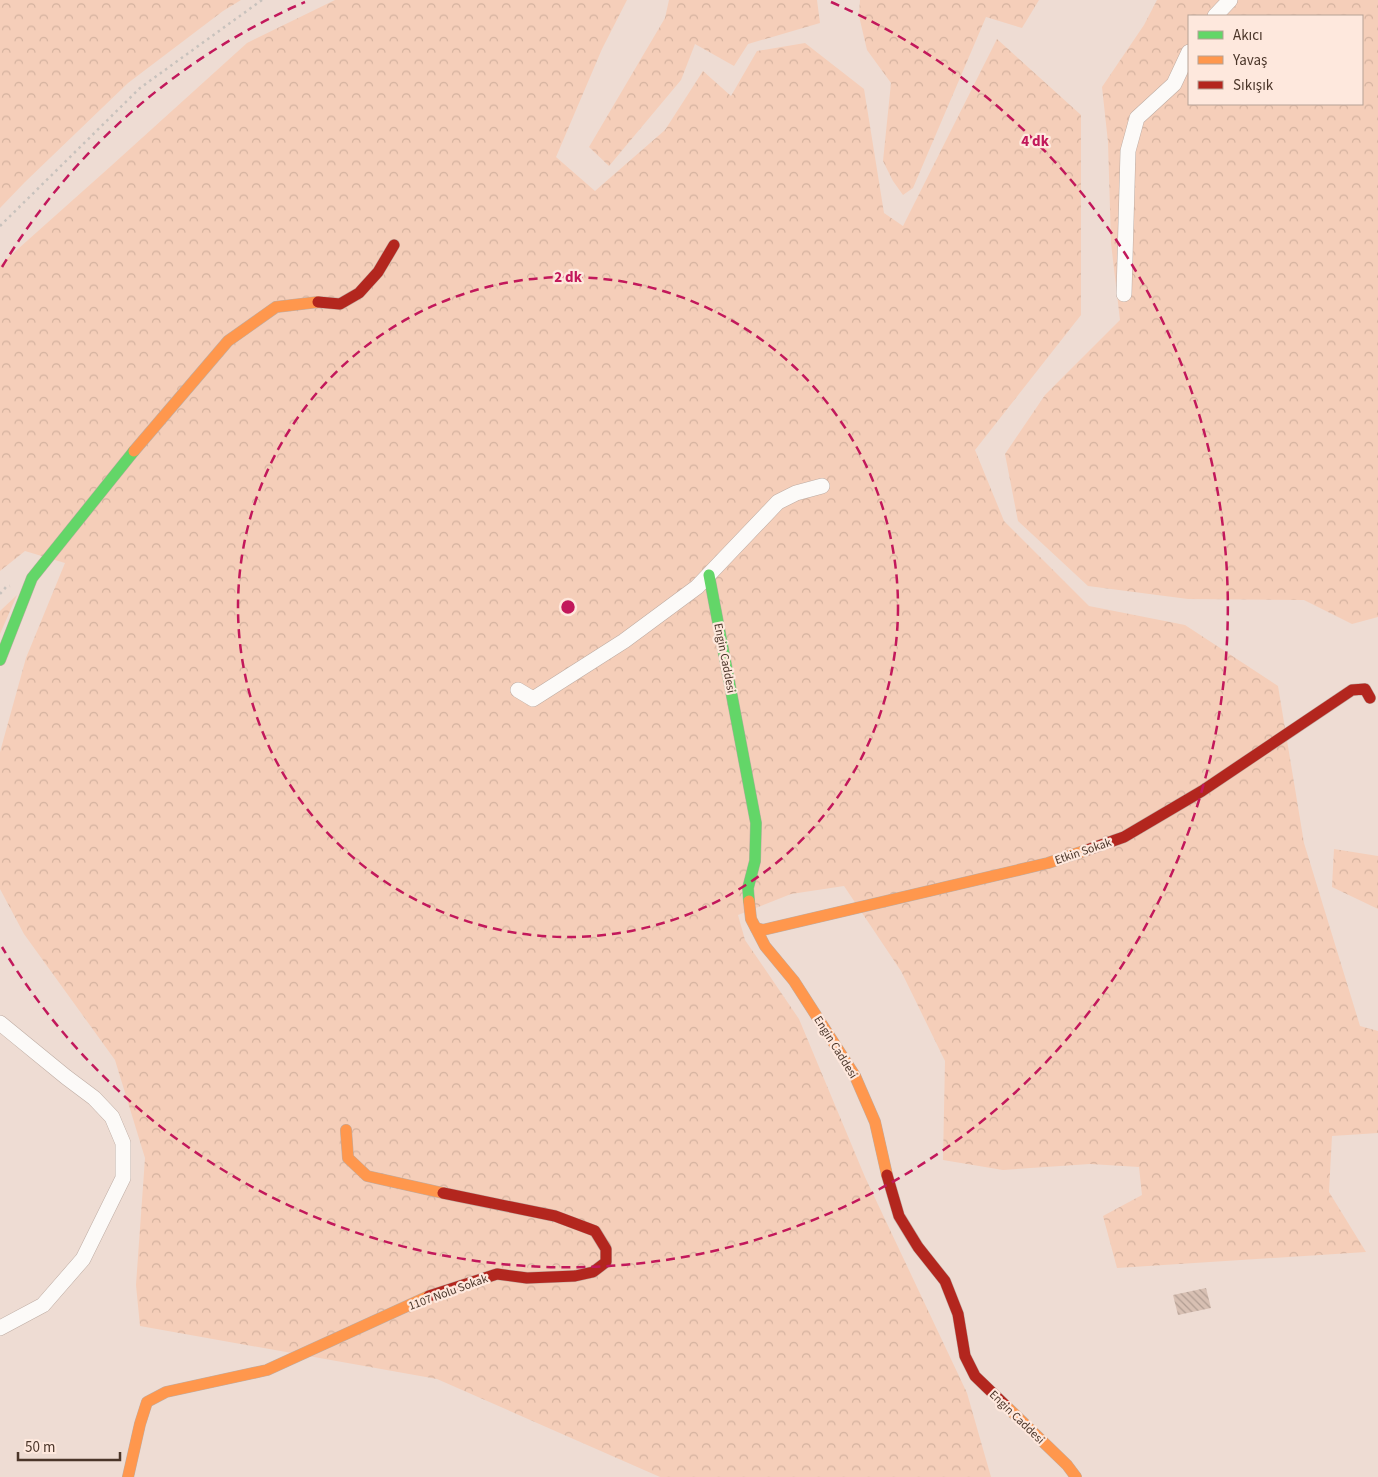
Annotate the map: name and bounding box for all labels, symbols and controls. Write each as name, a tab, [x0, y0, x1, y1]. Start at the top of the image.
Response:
legend	[1188, 15, 1363, 105]
text: Akıcı	[1233, 25, 1263, 46]
text: Yavaş	[1232, 50, 1267, 71]
text: Sıkışık	[1233, 75, 1274, 96]
text: 4 dk	[1021, 131, 1050, 152]
text: 2 dk	[554, 267, 583, 288]
centre of rings	[559, 598, 577, 616]
street label: Engin Caddesi	[709, 622, 740, 695]
street label: Etkin Sokak	[1053, 834, 1114, 869]
street label: Engin Caddesi	[810, 1013, 862, 1082]
street label: 1107 Nolu Sokak	[406, 1270, 490, 1315]
street label: Engin Caddesi	[985, 1387, 1048, 1448]
scale bar	[18, 1430, 120, 1462]
text: 50 m	[25, 1437, 55, 1458]

